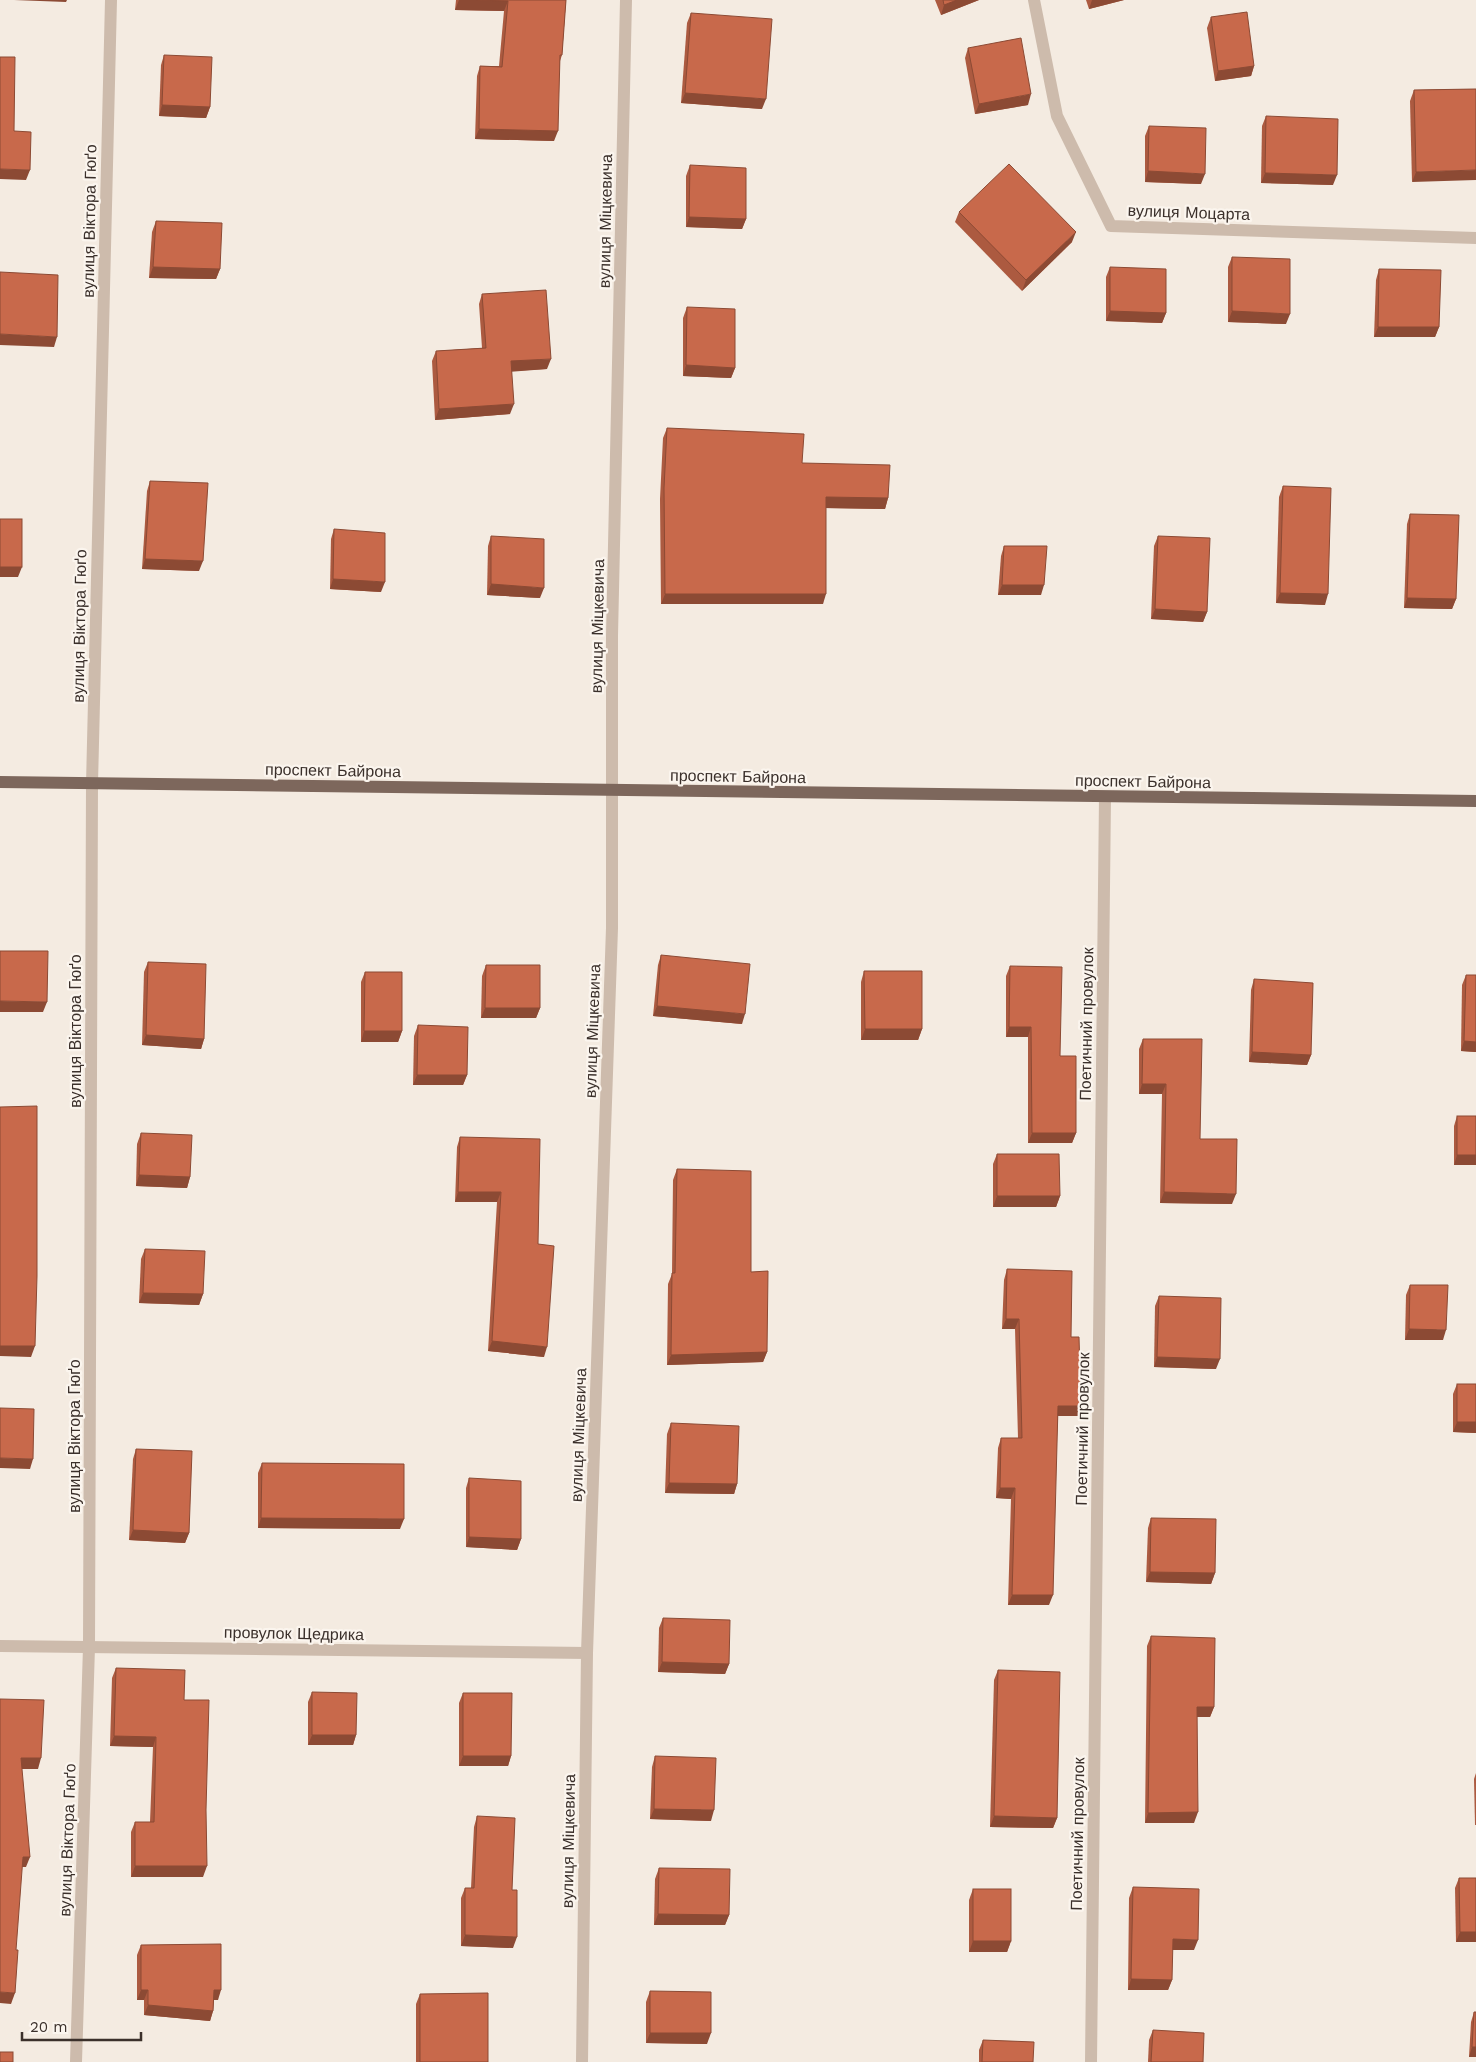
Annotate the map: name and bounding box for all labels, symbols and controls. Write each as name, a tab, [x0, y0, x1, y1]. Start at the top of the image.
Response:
street label: вулиця Віктора Гюґо	[79, 144, 100, 298]
street label: вулиця Міцкевича	[595, 154, 616, 288]
street label: вулиця Моцарта	[1127, 201, 1251, 224]
street label: вулиця Віктора Гюґо	[69, 549, 90, 703]
street label: вулиця Міцкевича	[587, 559, 608, 693]
street label: проспект Байрона	[265, 760, 401, 781]
street label: проспект Байрона	[670, 766, 806, 787]
street label: проспект Байрона	[1075, 771, 1211, 792]
street label: Поетичний провулок	[1076, 946, 1097, 1101]
street label: вулиця Віктора Гюґо	[66, 954, 85, 1108]
street label: вулиця Міцкевича	[581, 964, 604, 1098]
street label: Поетичний провулок	[1072, 1351, 1093, 1506]
street label: вулиця Віктора Гюґо	[65, 1359, 84, 1513]
street label: вулиця Міцкевича	[567, 1368, 590, 1502]
street label: провулок Щедрика	[224, 1623, 364, 1644]
street label: Поетичний провулок	[1067, 1756, 1088, 1911]
street label: вулиця Віктора Гюґо	[55, 1763, 80, 1917]
street label: вулиця Міцкевича	[558, 1774, 579, 1908]
scale bar	[22, 2010, 141, 2042]
text: 20 m	[30, 2018, 68, 2036]

